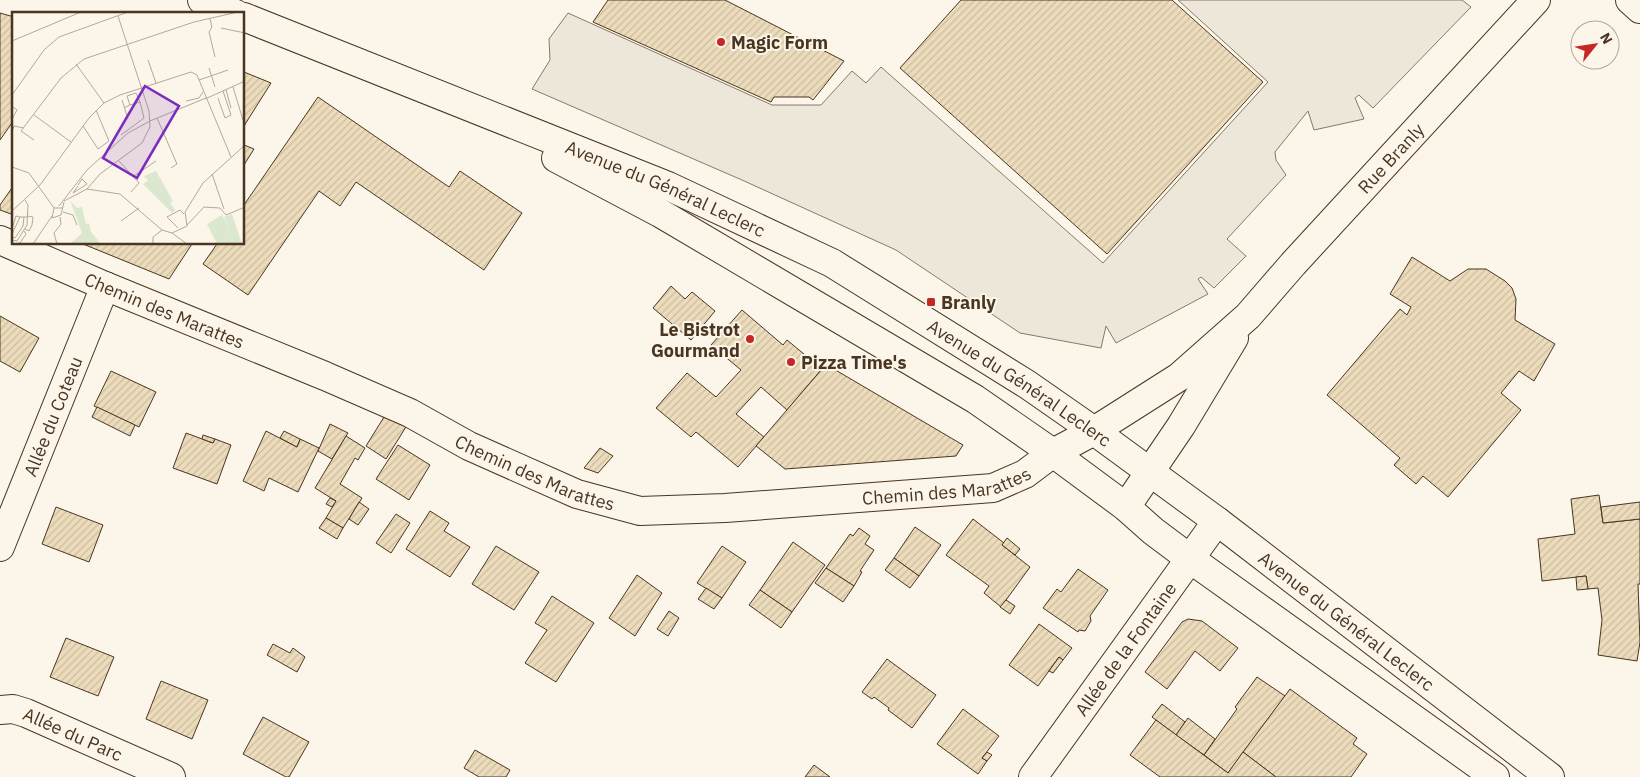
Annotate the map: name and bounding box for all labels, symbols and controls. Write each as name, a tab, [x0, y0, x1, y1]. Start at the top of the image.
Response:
inset map	[12, 12, 245, 245]
north arrow	[1570, 20, 1620, 70]
text: N	[1596, 30, 1617, 47]
place label: Magic Form	[731, 31, 828, 54]
marker: Magic Form	[715, 36, 727, 48]
street label: Rue Branly	[1352, 118, 1429, 198]
street label: Avenue du Général Leclerc	[562, 135, 769, 242]
street label: Chemin des Marattes	[81, 267, 248, 353]
place label: Branly	[941, 291, 996, 314]
marker: Branly	[925, 296, 937, 308]
street label: Avenue du Général Leclerc	[923, 314, 1116, 451]
place label: Le Bistrot Gourmand	[651, 318, 740, 362]
marker: Le Bistrot Gourmand	[744, 333, 756, 345]
place label: Pizza Time's	[801, 351, 907, 374]
street label: Allée du Coteau	[18, 353, 87, 480]
marker: Pizza Time's	[785, 356, 797, 368]
street label: Chemin des Marattes	[451, 429, 617, 515]
street label: Chemin des Marattes	[861, 462, 1036, 509]
street label: Avenue du Général Leclerc	[1254, 546, 1439, 696]
street label: Allée de la Fontaine	[1069, 577, 1181, 720]
street label: Allée du Parc	[20, 702, 126, 766]

